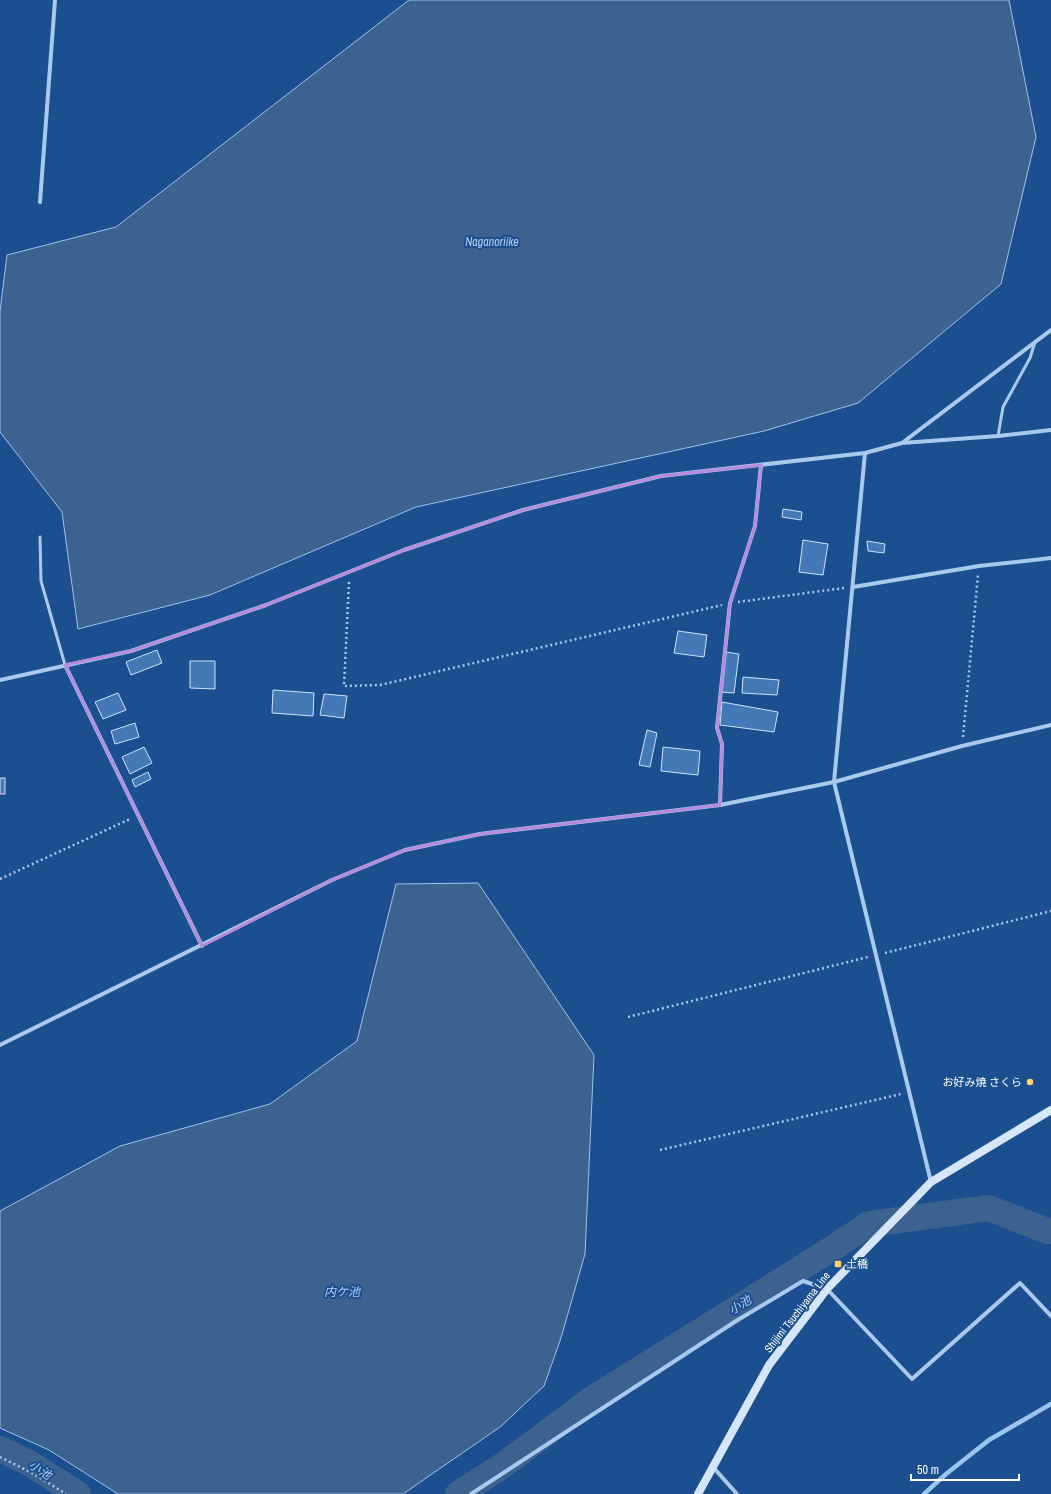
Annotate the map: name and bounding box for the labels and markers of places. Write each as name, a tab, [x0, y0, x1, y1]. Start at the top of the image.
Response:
place label: お好み焼 さくら	[942, 1075, 1022, 1089]
marker: お好み焼 さくら	[1025, 1077, 1035, 1087]
place label: 土橋	[846, 1257, 868, 1271]
marker: 土橋	[833, 1259, 843, 1269]

